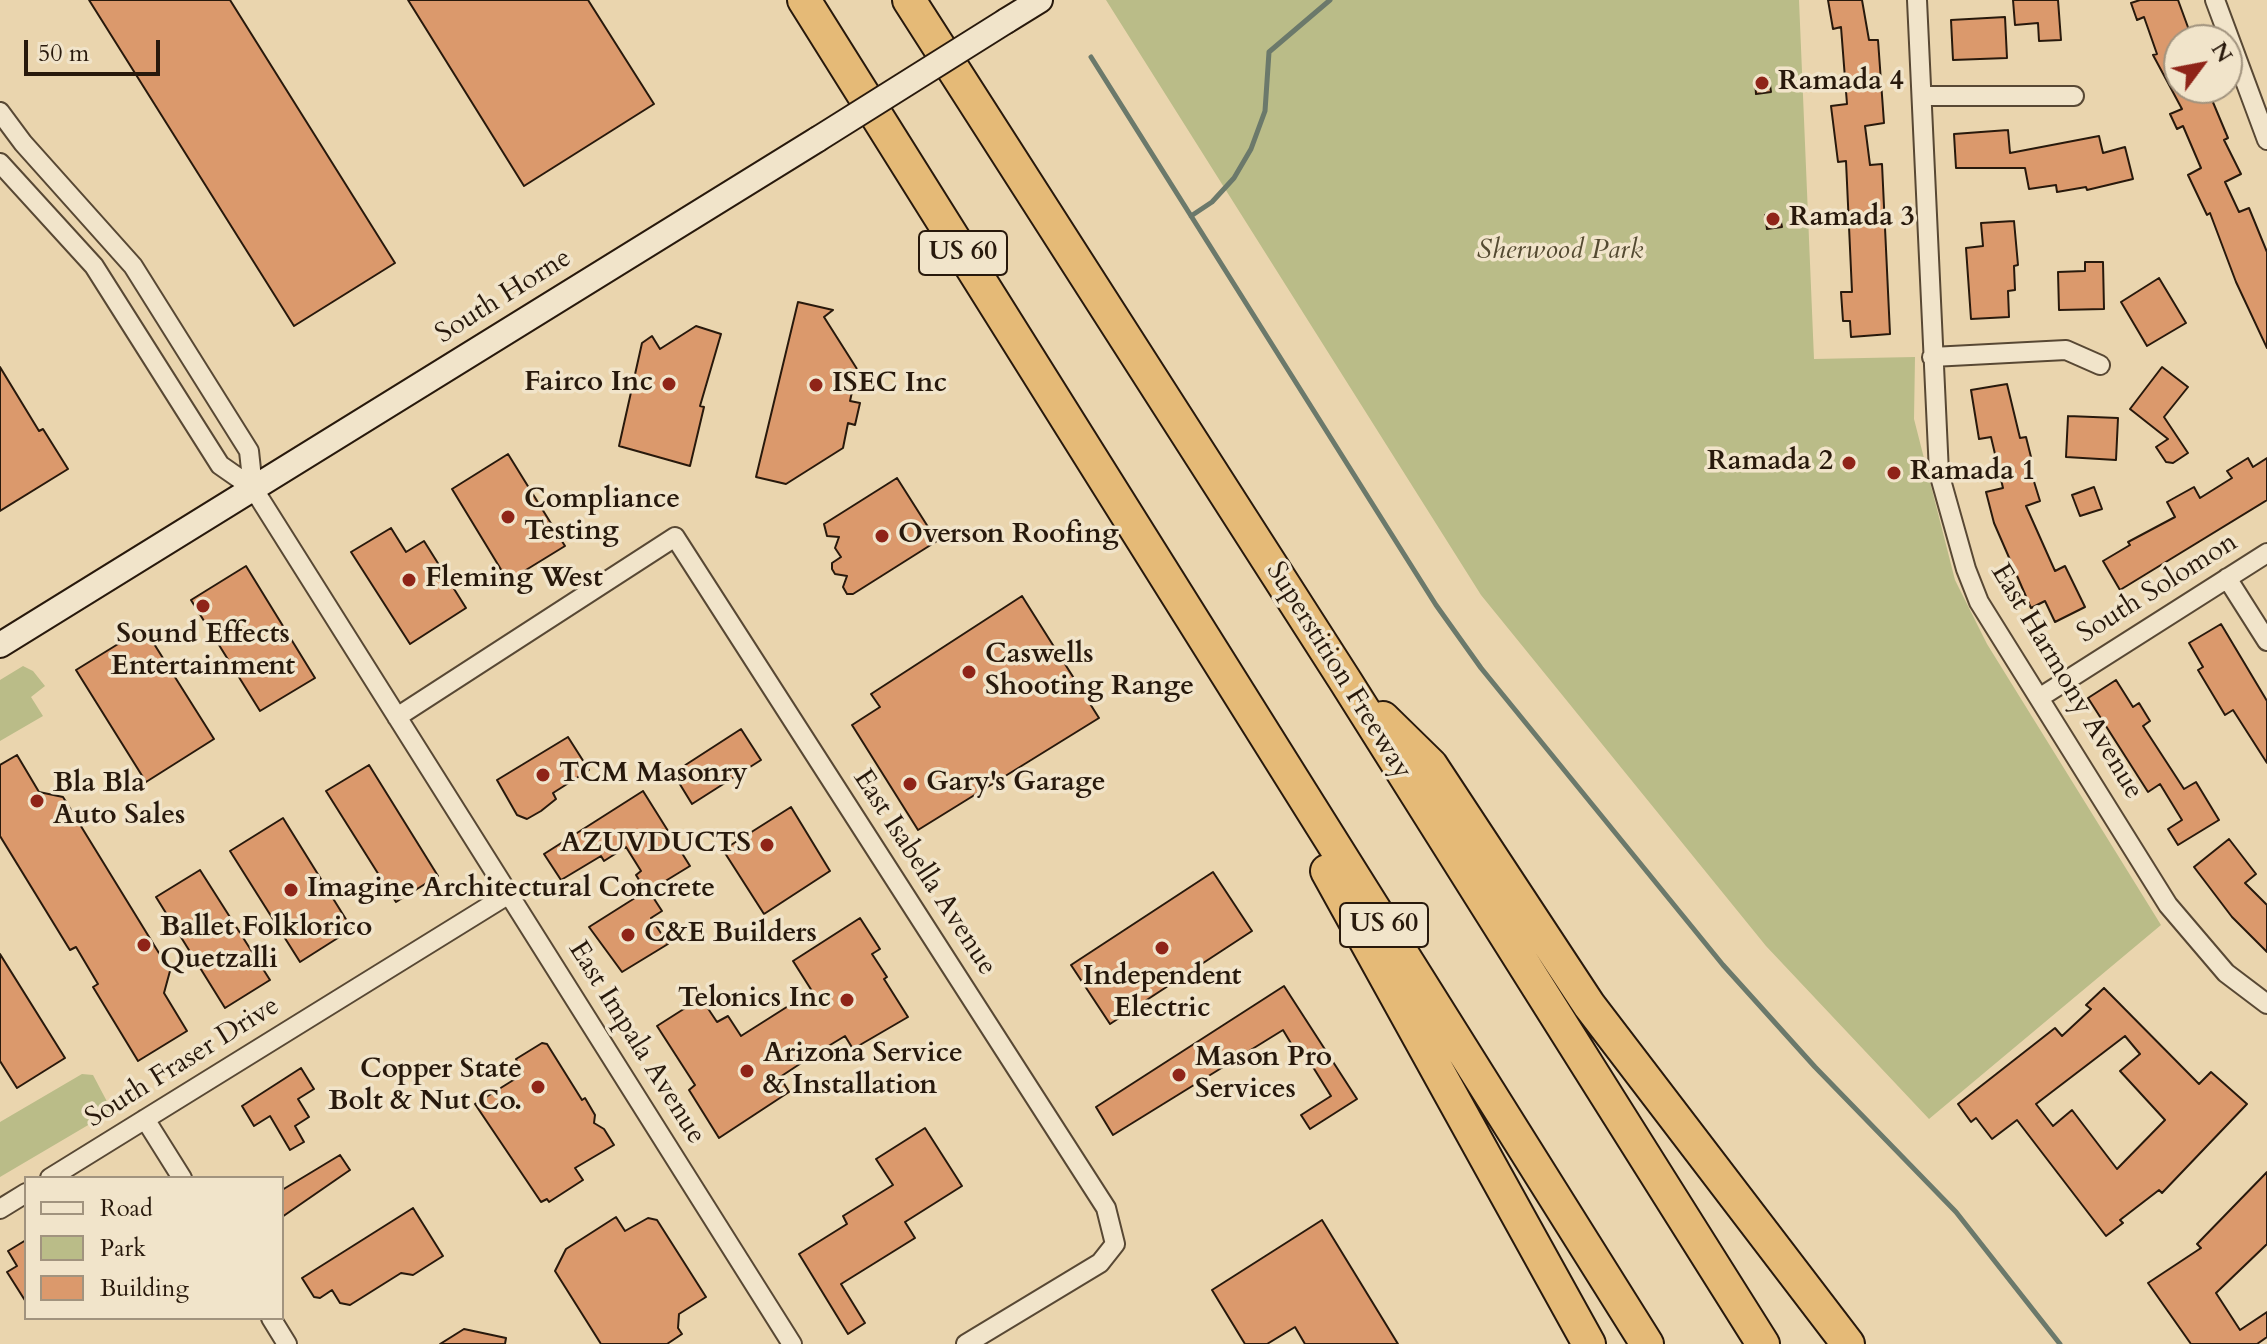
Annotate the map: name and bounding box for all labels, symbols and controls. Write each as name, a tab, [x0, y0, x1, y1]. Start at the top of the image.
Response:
scale bar	[28, 24, 164, 74]
north arrow	[2163, 24, 2243, 104]
text: N	[2204, 36, 2239, 68]
text: 50 m	[38, 37, 89, 70]
place label: Ramada 4	[1778, 66, 1904, 100]
marker: Ramada 4	[1753, 74, 1771, 92]
place label: Ramada 3	[1789, 202, 1915, 236]
marker: Ramada 3	[1764, 210, 1782, 228]
road number: US 60	[919, 231, 1007, 275]
park label: Sherwood Park	[1477, 235, 1643, 269]
street label: South Horne	[430, 242, 578, 352]
place label: Fairco Inc	[524, 367, 653, 401]
place label: ISEC Inc	[832, 368, 947, 402]
marker: Fairco Inc	[660, 375, 678, 393]
marker: ISEC Inc	[807, 376, 825, 394]
place label: Ramada 2	[1707, 446, 1833, 480]
marker: Ramada 2	[1840, 454, 1858, 472]
place label: Ramada 1	[1910, 456, 2036, 490]
marker: Ramada 1	[1885, 464, 1903, 482]
place label: Compliance Testing	[524, 484, 680, 550]
marker: Compliance Testing	[499, 508, 517, 526]
place label: Overson Roofing	[898, 519, 1119, 553]
street label: South Solomon	[2072, 526, 2244, 652]
marker: Overson Roofing	[873, 527, 891, 545]
street label: Superstition Freeway	[1258, 556, 1418, 786]
street label: East Harmony Avenue	[1982, 558, 2150, 806]
place label: Fleming West	[425, 563, 603, 597]
marker: Fleming West	[400, 571, 418, 589]
marker: Sound Effects Entertainment	[194, 597, 212, 615]
place label: Sound Effects Entertainment	[111, 619, 295, 685]
place label: Caswells Shooting Range	[985, 639, 1194, 705]
marker: Caswells Shooting Range	[960, 663, 978, 681]
place label: TCM Masonry	[559, 758, 748, 792]
street label: East Isabella Avenue	[845, 764, 1003, 982]
marker: TCM Masonry	[534, 766, 552, 784]
place label: Gary's Garage	[926, 767, 1106, 801]
place label: Bla Bla Auto Sales	[53, 768, 185, 834]
marker: Gary's Garage	[901, 775, 919, 793]
marker: Bla Bla Auto Sales	[28, 792, 46, 810]
place label: AZUVDUCTS	[560, 828, 751, 862]
marker: AZUVDUCTS	[758, 836, 776, 854]
place label: Imagine Architectural Concrete	[307, 873, 715, 907]
marker: Imagine Architectural Concrete	[282, 881, 300, 899]
road number: US 60	[1340, 903, 1428, 947]
place label: Ballet Folklorico Quetzalli	[160, 912, 372, 978]
place label: C&E Builders	[644, 918, 817, 952]
marker: C&E Builders	[619, 926, 637, 944]
street label: East Impala Avenue	[560, 935, 712, 1151]
marker: Ballet Folklorico Quetzalli	[135, 936, 153, 954]
marker: Independent Electric	[1153, 939, 1171, 957]
place label: Independent Electric	[1083, 961, 1241, 1027]
place label: Telonics Inc	[678, 983, 831, 1017]
street label: South Fraser Drive	[80, 990, 286, 1136]
marker: Telonics Inc	[838, 991, 856, 1009]
place label: Arizona Service & Installation	[763, 1038, 963, 1104]
place label: Mason Pro Services	[1195, 1042, 1332, 1108]
place label: Copper State Bolt & Nut Co.	[328, 1054, 522, 1120]
marker: Arizona Service & Installation	[738, 1062, 756, 1080]
marker: Mason Pro Services	[1170, 1066, 1188, 1084]
marker: Copper State Bolt & Nut Co.	[529, 1078, 547, 1096]
legend	[24, 1176, 284, 1320]
text: Road	[100, 1192, 153, 1225]
text: Park	[100, 1232, 146, 1265]
text: Building	[100, 1272, 189, 1305]

